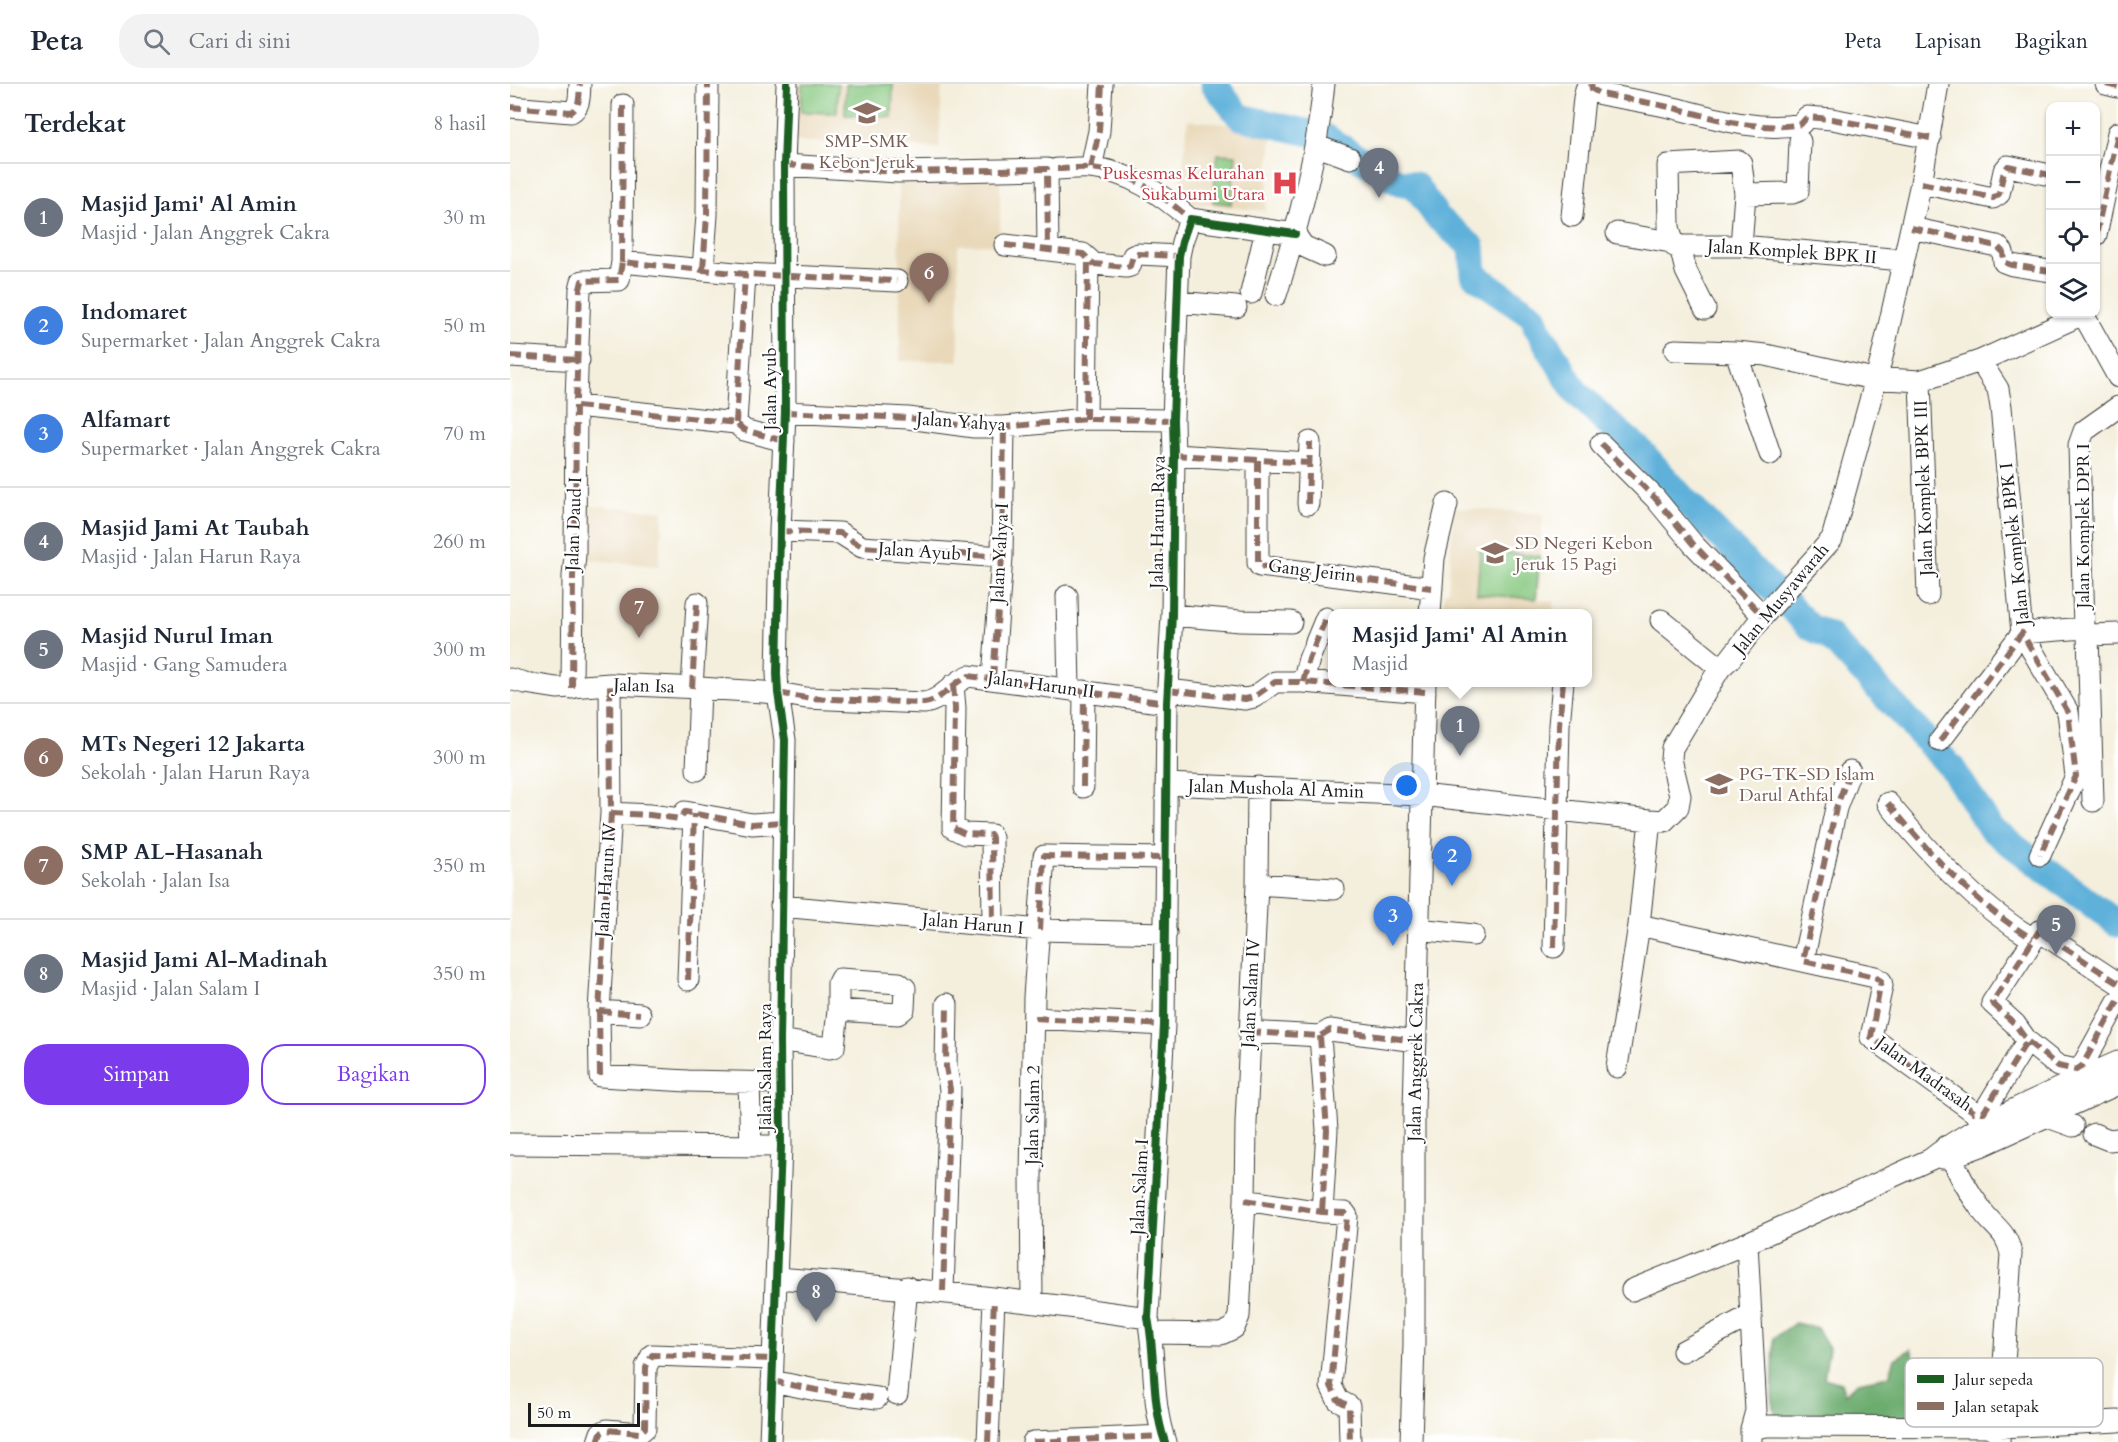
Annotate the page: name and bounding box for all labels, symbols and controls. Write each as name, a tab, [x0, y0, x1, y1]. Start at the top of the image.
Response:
search box	[119, 14, 539, 68]
text: Peta	[30, 22, 83, 60]
icon: search	[140, 25, 173, 58]
text: Cari di sini	[188, 26, 291, 56]
text: Peta	[1844, 27, 1882, 56]
text: Lapisan	[1915, 27, 1982, 56]
text: Bagikan	[2015, 27, 2088, 56]
school or university icon: SMP-SMK Kebon Jeruk	[852, 98, 882, 128]
map controls	[2046, 102, 2100, 318]
button: +	[2046, 102, 2100, 156]
text: Terdekat	[24, 106, 126, 141]
text: 8 hasil	[433, 110, 486, 137]
place label: SMP-SMK Kebon Jeruk	[819, 129, 916, 175]
pin: 4	[1360, 148, 1398, 198]
button: −	[2046, 156, 2100, 210]
place label: Puskesmas Kelurahan Sukabumi Utara	[1103, 161, 1266, 207]
hospital icon: Puskesmas Kelurahan Sukabumi Utara	[1270, 168, 1300, 198]
text: Masjid Jami' Al Amin	[81, 189, 297, 219]
text: 1	[38, 204, 49, 231]
text: 30 m	[443, 204, 486, 231]
button: locate	[2046, 210, 2100, 264]
text: Masjid · Jalan Anggrek Cakra	[81, 219, 330, 246]
street label: Jalan Komplek BPK II	[1703, 233, 1878, 270]
pin: 6	[910, 254, 948, 303]
button: layers	[2046, 264, 2100, 318]
text: Indomaret	[81, 297, 187, 327]
text: 2	[38, 312, 49, 339]
text: 50 m	[443, 312, 486, 339]
text: Supermarket · Jalan Anggrek Cakra	[81, 327, 381, 354]
street label: Jalan Ayub	[758, 347, 783, 434]
street label: Jalan Komplek BPK III	[1908, 400, 1940, 579]
text: Alfamart	[81, 405, 170, 435]
street label: Jalan Yahya	[912, 406, 1007, 438]
text: 3	[38, 420, 49, 447]
text: 70 m	[443, 420, 486, 447]
text: Supermarket · Jalan Anggrek Cakra	[81, 435, 381, 462]
street label: Jalan Komplek DPR I	[2071, 443, 2096, 612]
street label: Jalan Harun Raya	[1144, 455, 1172, 592]
street label: Jalan Komplek BPK I	[1994, 461, 2036, 630]
street label: Jalan Daud I	[560, 477, 588, 574]
street label: Jalan Yahya I	[985, 502, 1015, 607]
text: Masjid Jami At Taubah	[81, 513, 309, 543]
text: 4	[38, 528, 49, 555]
text: 260 m	[433, 528, 486, 555]
place label: SD Negeri Kebon Jeruk 15 Pagi	[1512, 531, 1654, 577]
street label: Jalan Ayub I	[874, 536, 973, 568]
school or university icon: SD Negeri Kebon Jeruk 15 Pagi	[1480, 538, 1510, 568]
street label: Jalan Musyawarah	[1725, 538, 1835, 662]
text: Masjid · Jalan Harun Raya	[81, 543, 301, 570]
street label: Gang Jeirin	[1267, 553, 1358, 589]
pin: 7	[620, 588, 658, 638]
popup	[1328, 609, 1592, 687]
text: Masjid Jami' Al Amin	[1352, 620, 1568, 650]
text: Masjid Nurul Iman	[81, 621, 273, 651]
text: 5	[38, 636, 49, 663]
text: 300 m	[433, 636, 486, 663]
text: Masjid	[1352, 650, 1408, 677]
text: Masjid · Gang Samudera	[81, 651, 288, 678]
street label: Jalan Harun II	[983, 665, 1096, 705]
street label: Jalan Isa	[610, 672, 675, 700]
pin: 1	[1440, 706, 1480, 756]
text: MTs Negeri 12 Jakarta	[81, 729, 305, 759]
text: 6	[38, 744, 49, 771]
text: 300 m	[433, 744, 486, 771]
text: Sekolah · Jalan Harun Raya	[81, 759, 310, 786]
place label: PG-TK-SD Islam Darul Athfal	[1739, 762, 1876, 808]
school or university icon: PG-TK-SD Islam Darul Athfal	[1704, 769, 1734, 799]
your location	[1392, 771, 1421, 800]
street label: Jalan Mushola Al Amin	[1184, 773, 1365, 805]
street label: Jalan Harun IV	[589, 821, 623, 941]
pin: 2	[1432, 836, 1472, 886]
text: SMP AL-Hasanah	[81, 837, 263, 867]
text: 7	[38, 852, 49, 879]
text: 350 m	[433, 852, 486, 879]
text: Sekolah · Jalan Isa	[81, 867, 230, 894]
pin: 3	[1374, 896, 1412, 946]
pin: 5	[2036, 906, 2076, 955]
street label: Jalan Harun I	[918, 907, 1025, 941]
street label: Jalan Salam IV	[1235, 937, 1266, 1052]
text: Masjid Jami Al-Madinah	[81, 945, 328, 975]
text: 8	[38, 960, 49, 987]
text: 350 m	[433, 960, 486, 987]
text: Masjid · Jalan Salam I	[81, 975, 260, 1002]
street label: Jalan Anggrek Cakra	[1402, 982, 1430, 1145]
street label: Jalan Salam Raya	[753, 1003, 778, 1134]
street label: Jalan Madrasah	[1868, 1029, 1977, 1118]
button: Simpan	[24, 1044, 249, 1105]
button: Bagikan	[261, 1044, 486, 1105]
street label: Jalan Salam 2	[1020, 1065, 1046, 1168]
street label: Jalan Salam I	[1125, 1138, 1155, 1239]
pin: 8	[796, 1272, 836, 1322]
legend	[1905, 1358, 2103, 1427]
text: Jalur sepeda	[1952, 1369, 2033, 1391]
text: Jalan setapak	[1952, 1396, 2040, 1418]
scale bar	[528, 1400, 640, 1428]
text: 50 m	[537, 1402, 571, 1424]

